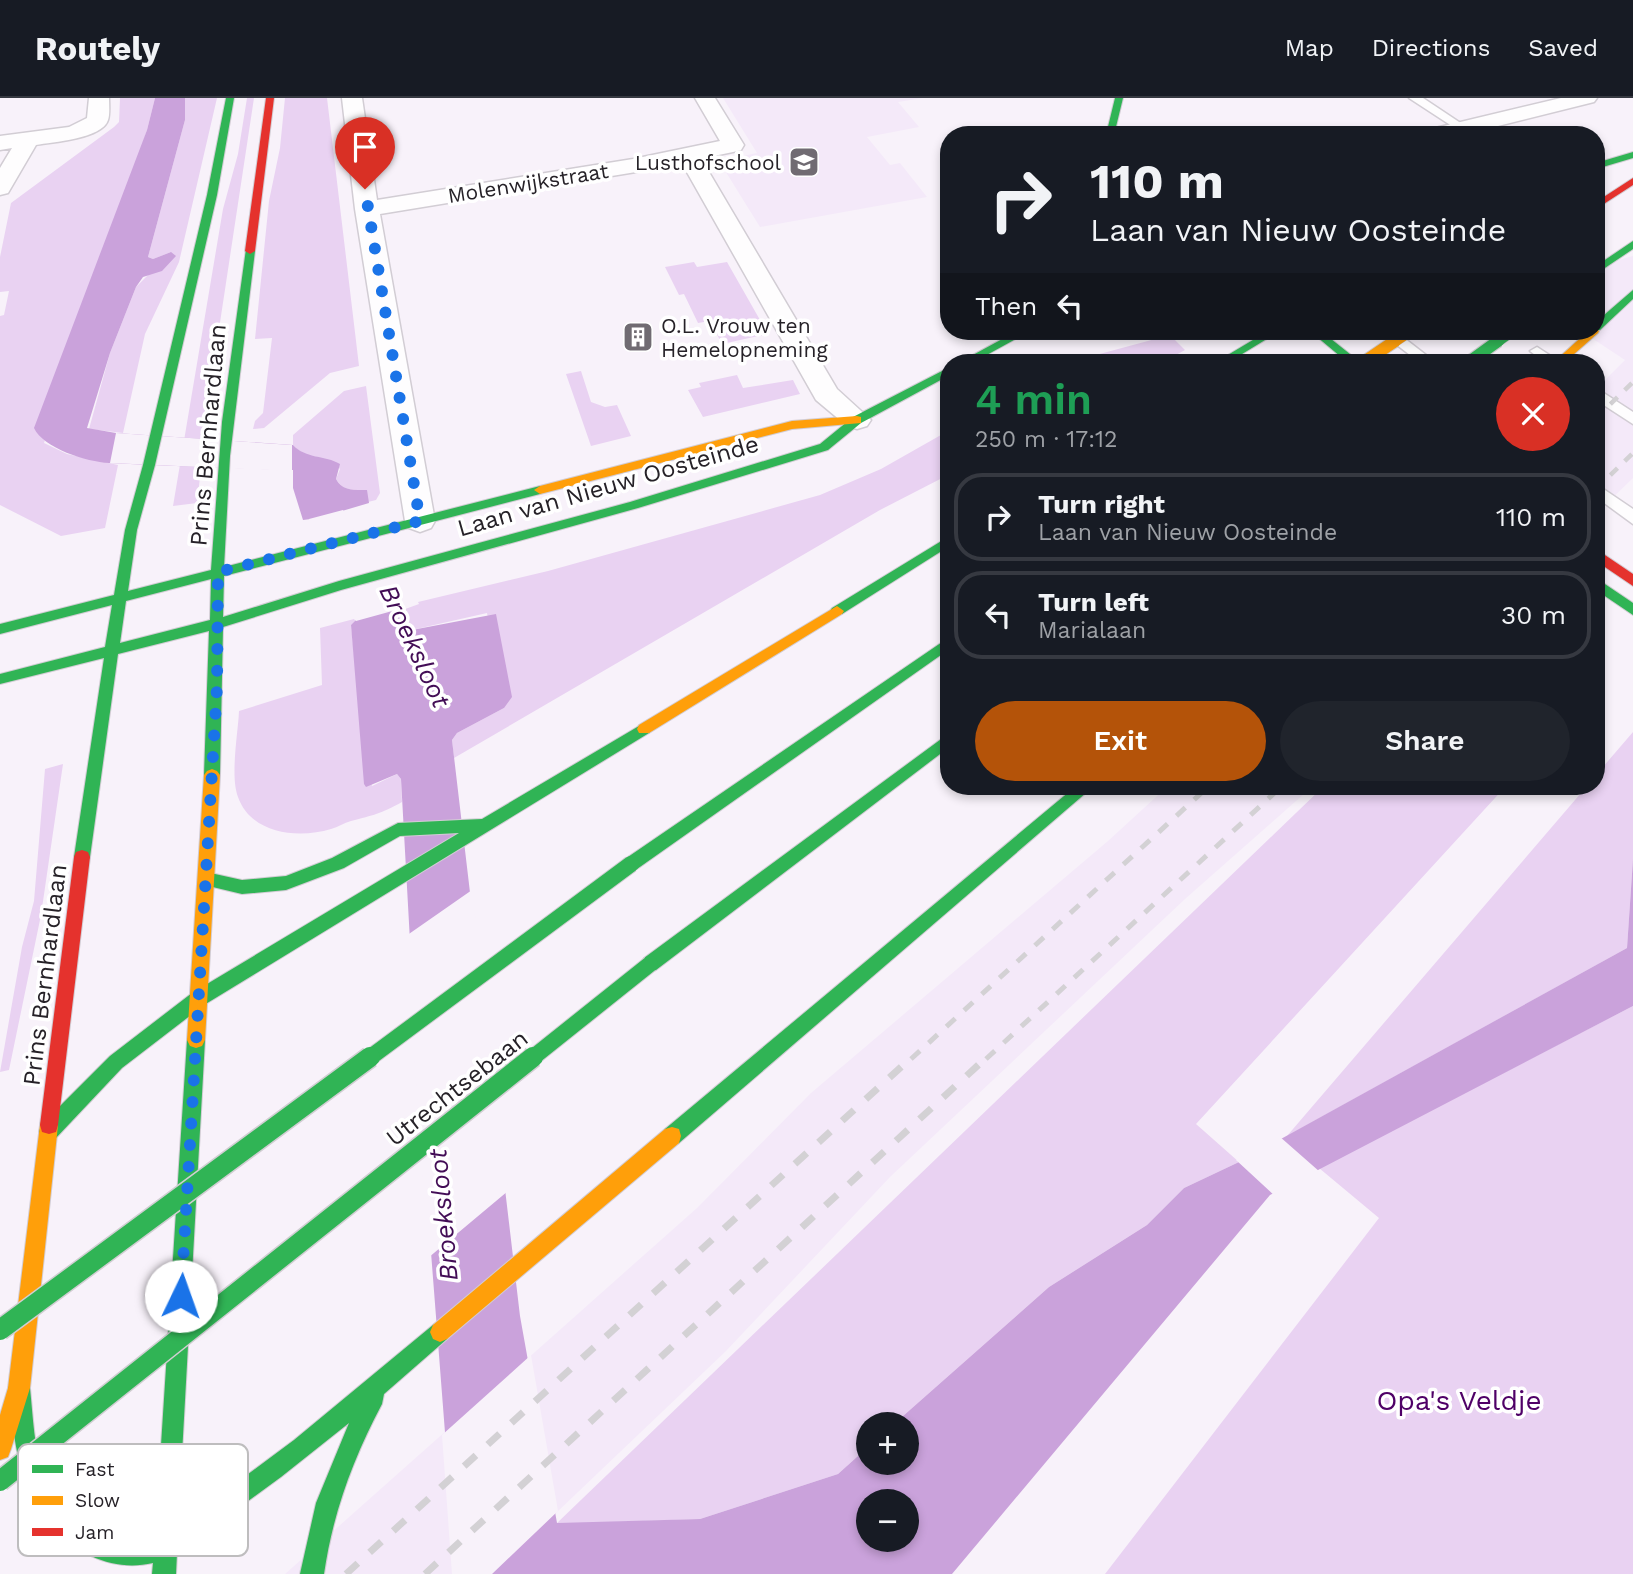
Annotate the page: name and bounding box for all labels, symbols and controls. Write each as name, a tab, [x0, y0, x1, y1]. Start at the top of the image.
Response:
text: Routely	[35, 29, 160, 68]
text: Map	[1285, 34, 1334, 62]
text: Directions	[1372, 34, 1490, 62]
text: Saved	[1528, 34, 1598, 62]
pin	[335, 117, 395, 189]
icon: arrive	[346, 128, 384, 166]
school or university icon: Lusthofschool	[787, 145, 821, 179]
place label: Lusthofschool	[635, 150, 782, 175]
text: 110 m	[1090, 152, 1224, 210]
icon: right	[975, 154, 1066, 245]
street label: Molenwijkstraat	[446, 158, 610, 208]
text: Laan van Nieuw Oosteinde	[1090, 211, 1506, 249]
icon: left	[1051, 287, 1089, 325]
text: Then	[975, 291, 1037, 321]
place label: O.L. Vrouw ten Hemelopneming	[661, 313, 828, 362]
building icon: O.L. Vrouw ten Hemelopneming	[621, 320, 655, 354]
street label: Prins Bernhardlaan	[184, 323, 232, 547]
text: 4 min	[975, 375, 1092, 424]
button: close	[1496, 377, 1570, 451]
text: 250 m · 17:12	[975, 426, 1117, 453]
street label: Laan van Nieuw Oosteinde	[454, 430, 762, 542]
text: Turn right	[1038, 489, 1165, 519]
icon: right	[979, 498, 1017, 536]
text: 110 m	[1496, 502, 1566, 532]
text: Laan van Nieuw Oosteinde	[1038, 519, 1337, 546]
water label: Broeksloot	[373, 580, 457, 713]
text: Turn left	[1038, 587, 1149, 617]
icon: left	[979, 596, 1017, 634]
text: 30 m	[1501, 600, 1566, 630]
text: Marialaan	[1038, 617, 1146, 644]
button: Exit	[975, 701, 1266, 781]
button: Share	[1280, 701, 1570, 781]
street label: Prins Bernhardlaan	[18, 863, 72, 1087]
street label: Utrechtsebaan	[381, 1024, 533, 1152]
water label: Broeksloot	[422, 1147, 464, 1282]
position arrow	[144, 1259, 218, 1333]
park label: Opa's Veldje	[1376, 1384, 1542, 1417]
map controls	[856, 1412, 919, 1552]
button: +	[856, 1412, 919, 1475]
legend	[18, 1444, 248, 1556]
text: Fast	[75, 1458, 114, 1481]
text: Slow	[75, 1489, 120, 1512]
button: −	[856, 1489, 919, 1552]
text: Jam	[75, 1521, 114, 1544]

